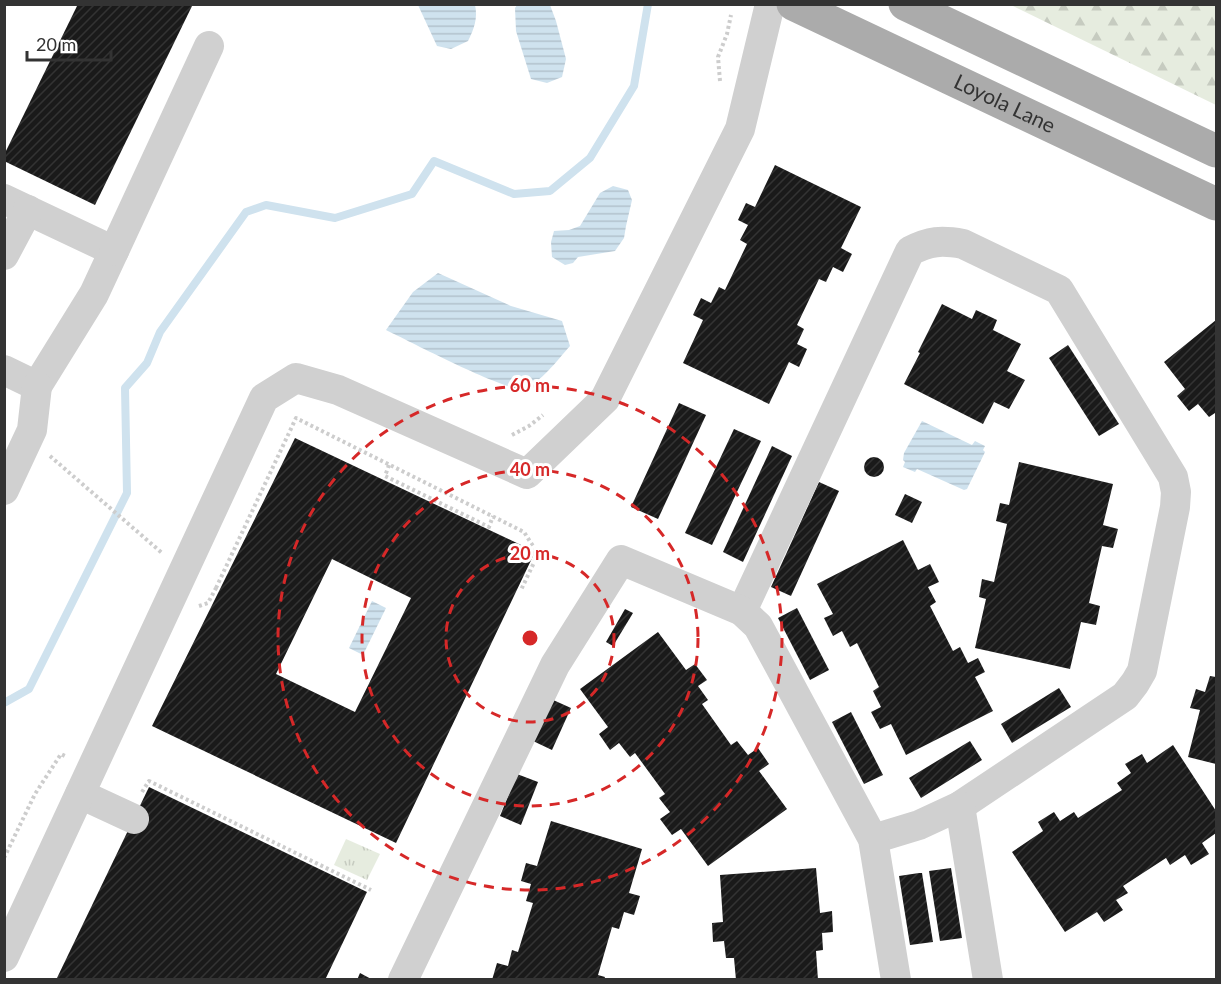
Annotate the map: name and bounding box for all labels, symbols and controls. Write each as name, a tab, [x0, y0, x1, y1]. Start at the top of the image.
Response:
scale bar	[27, 24, 111, 62]
text: 20 m	[36, 33, 76, 55]
street label: Loyola Lane	[951, 68, 1060, 137]
text: 60 m	[510, 374, 550, 396]
text: 40 m	[510, 458, 550, 480]
text: 20 m	[510, 542, 550, 564]
centre of rings	[520, 628, 540, 648]

